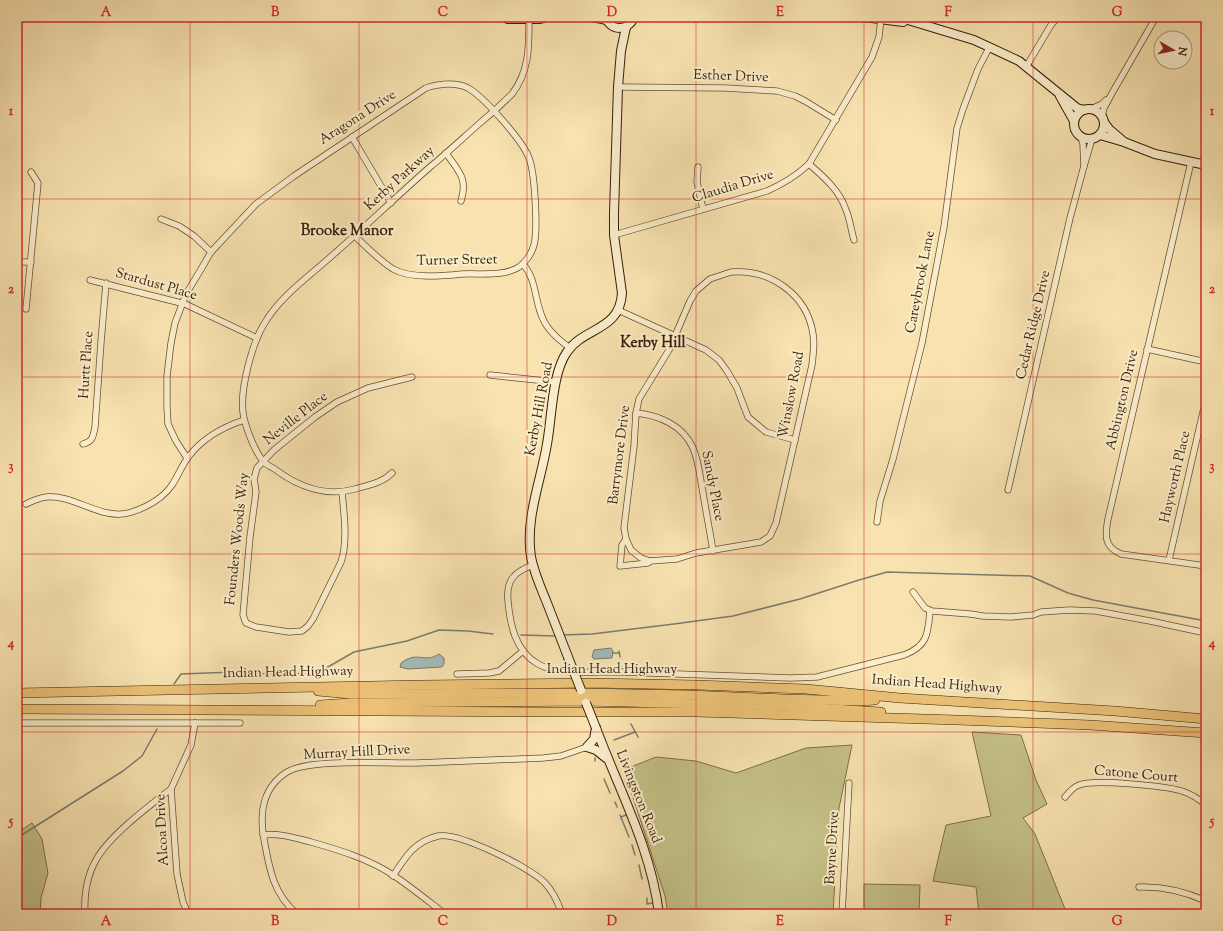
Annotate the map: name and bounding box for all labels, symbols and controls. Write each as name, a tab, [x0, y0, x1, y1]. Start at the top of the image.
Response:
text: A	[101, 4, 112, 22]
text: B	[271, 4, 280, 22]
text: C	[438, 4, 448, 22]
text: D	[607, 4, 617, 22]
text: E	[776, 4, 784, 22]
text: F	[944, 4, 952, 22]
text: G	[1112, 4, 1123, 22]
north arrow	[1153, 30, 1193, 70]
text: N	[1173, 45, 1191, 57]
street label: Esther Drive	[693, 66, 769, 88]
street label: Aragona Drive	[315, 86, 401, 150]
text: 1	[9, 103, 14, 121]
text: 1	[1210, 103, 1215, 121]
street label: Kerby Parkway	[360, 142, 440, 216]
street label: Claudia Drive	[690, 165, 776, 209]
district label: Brooke Manor	[301, 221, 394, 242]
street label: Careybrook Lane	[901, 229, 941, 335]
street label: Turner Street	[416, 250, 498, 272]
street label: Stardust Place	[113, 264, 199, 306]
street label: Cedar Ridge Drive	[1012, 268, 1056, 382]
text: 2	[8, 281, 15, 299]
text: 2	[1209, 281, 1216, 299]
street label: Hurtt Place	[75, 330, 99, 400]
district label: Kerby Hill	[620, 333, 687, 354]
street label: Abbington Drive	[1102, 348, 1144, 452]
street label: Winslow Road	[774, 350, 810, 440]
street label: Kerby Hill Road	[521, 360, 559, 458]
street label: Neville Place	[260, 388, 332, 450]
street label: Barrymore Drive	[604, 404, 636, 506]
street label: Hayworth Place	[1156, 429, 1196, 525]
street label: Sandy Place	[695, 449, 729, 523]
text: 3	[8, 458, 14, 476]
text: 3	[1209, 458, 1215, 476]
street label: Founders Woods Way	[221, 472, 255, 606]
text: 4	[7, 635, 15, 653]
text: 4	[1208, 635, 1216, 653]
street label: Indian Head Highway	[547, 660, 677, 680]
street label: Indian Head Highway	[222, 662, 354, 684]
street label: Indian Head Highway	[871, 670, 1003, 700]
street label: Murray Hill Drive	[303, 740, 411, 766]
street label: Livingston Road	[610, 747, 666, 847]
street label: Catone Court	[1093, 761, 1179, 789]
street label: Alcoa Drive	[151, 793, 175, 867]
street label: Bayne Drive	[821, 811, 845, 885]
text: 5	[8, 813, 14, 831]
text: 5	[1209, 813, 1215, 831]
text: A	[101, 913, 112, 931]
text: B	[271, 913, 280, 931]
text: C	[438, 913, 448, 931]
text: D	[607, 913, 617, 931]
text: E	[776, 913, 784, 931]
text: F	[944, 913, 952, 931]
text: G	[1112, 913, 1123, 931]

